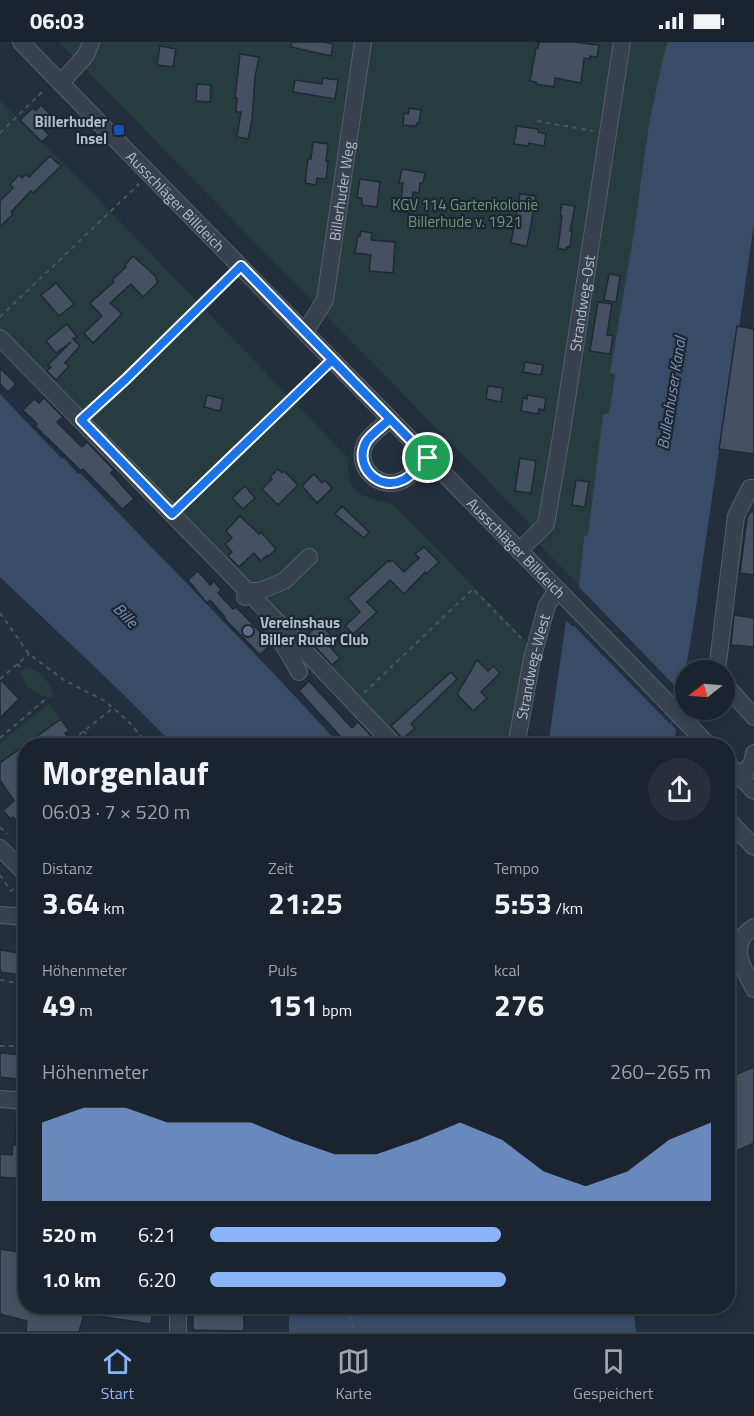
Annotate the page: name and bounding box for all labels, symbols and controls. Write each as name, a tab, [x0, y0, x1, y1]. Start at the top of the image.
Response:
text: 06:03	[30, 4, 85, 38]
place label: Billerhuder Insel	[35, 110, 107, 150]
marker: Billerhuder Insel	[112, 123, 126, 137]
street label: Billerhuder Weg	[322, 139, 360, 242]
street label: Ausschläger Billdeich	[121, 145, 231, 257]
park label: KGV 114 Gartenkolonie Billerhude v. 1921	[392, 193, 538, 233]
street label: Strandweg-Ost	[563, 253, 601, 353]
water label: Bullenhuser Kanal	[650, 333, 692, 451]
pin	[402, 432, 453, 483]
icon: arrive	[411, 441, 444, 474]
street label: Ausschläger Billdeich	[462, 492, 571, 603]
water label: Bille	[108, 597, 145, 634]
place label: Vereinshaus Biller Ruder Club	[260, 611, 369, 651]
street label: Strandweg-West	[510, 611, 556, 721]
marker: Vereinshaus Biller Ruder Club	[241, 624, 255, 638]
north arrow	[675, 660, 735, 720]
map controls	[675, 660, 735, 720]
text: Morgenlauf	[42, 748, 208, 798]
button: share	[648, 758, 711, 821]
text: 06:03 · 7 × 520 m	[42, 796, 190, 827]
text: Distanz	[42, 856, 93, 880]
text: Zeit	[268, 856, 294, 880]
text: Tempo	[494, 856, 539, 880]
text: 3.64	[42, 880, 100, 926]
text: 21:25	[268, 880, 343, 926]
text: 5:53	[494, 880, 552, 926]
text: km	[100, 896, 125, 920]
text: /km	[552, 896, 583, 920]
text: Höhenmeter	[42, 958, 127, 982]
text: Puls	[268, 958, 297, 982]
text: kcal	[494, 958, 520, 982]
text: 49	[42, 982, 76, 1028]
text: 151	[268, 982, 318, 1028]
text: 276	[494, 982, 544, 1028]
text: m	[76, 998, 93, 1022]
text: bpm	[318, 998, 352, 1022]
text: Höhenmeter	[42, 1056, 148, 1087]
text: 260–265 m	[610, 1056, 711, 1087]
text: 520 m	[42, 1219, 97, 1250]
text: 6:21	[138, 1219, 176, 1250]
text: 1.0 km	[42, 1264, 101, 1295]
text: 6:20	[138, 1264, 176, 1295]
tab: Start	[101, 1345, 134, 1405]
tab: Karte	[335, 1345, 372, 1405]
tab: Gespeichert	[573, 1345, 653, 1405]

